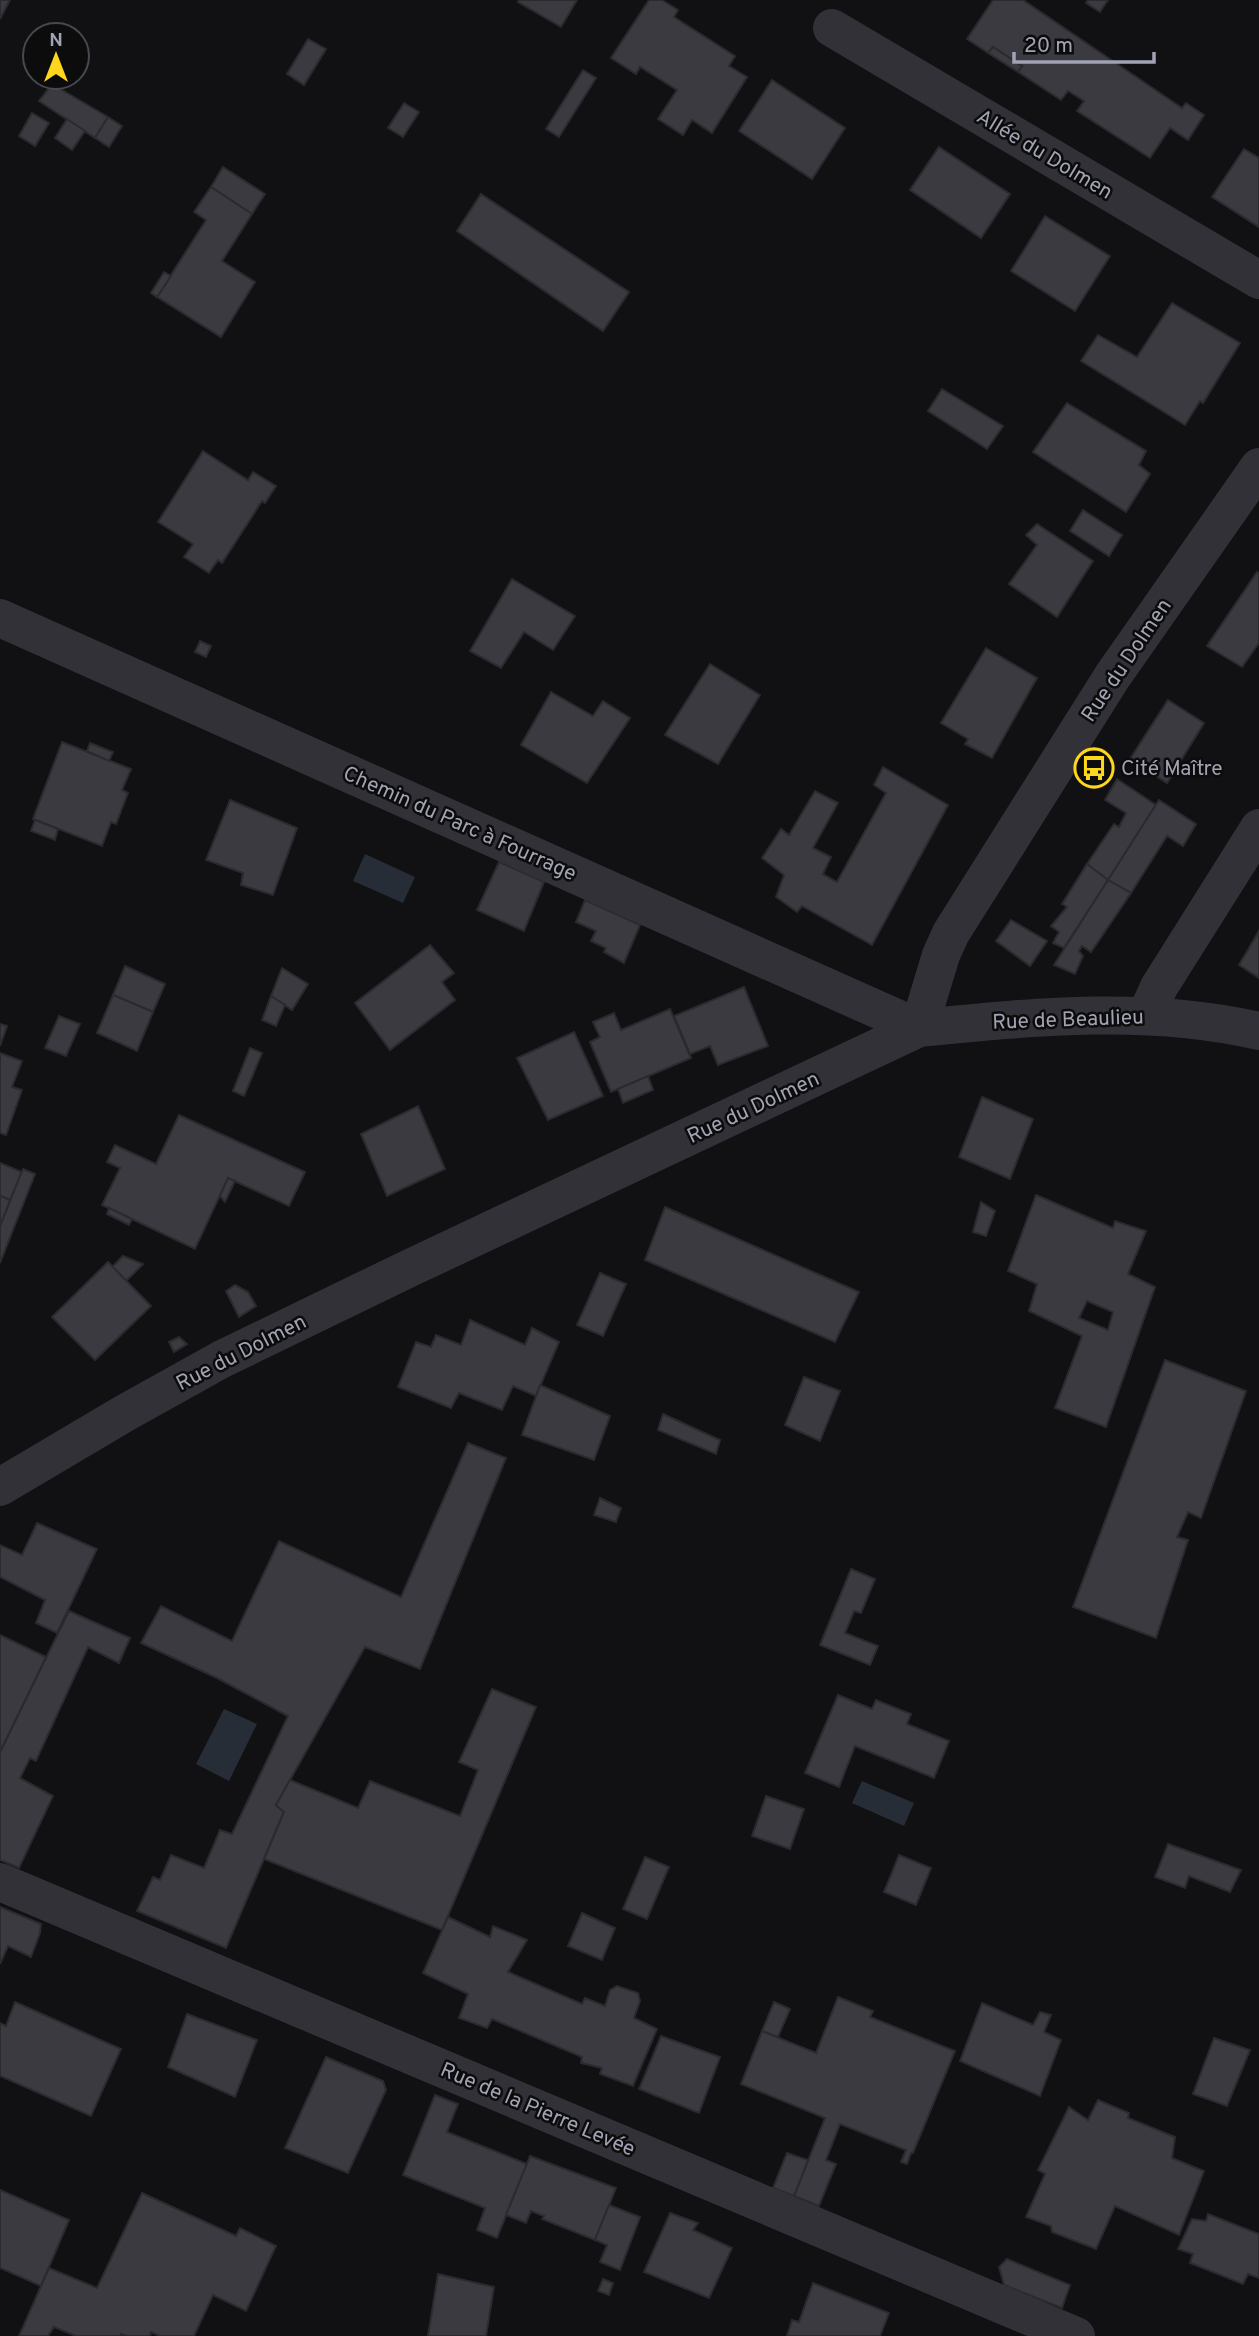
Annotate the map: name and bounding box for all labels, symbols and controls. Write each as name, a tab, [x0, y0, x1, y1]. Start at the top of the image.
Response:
north arrow	[21, 21, 91, 91]
scale bar	[1014, 21, 1154, 65]
text: N	[49, 29, 63, 53]
text: 20 m	[1024, 33, 1073, 60]
street label: Allée du Dolmen	[971, 104, 1117, 207]
street label: Rue du Dolmen	[1076, 594, 1178, 728]
bus stop icon: Cité Maître	[1073, 747, 1115, 789]
place label: Cité Maître	[1121, 756, 1223, 783]
street label: Chemin du Parc à Fourrage	[338, 761, 580, 888]
street label: Rue de Beaulieu	[992, 1004, 1144, 1037]
street label: Rue du Dolmen	[683, 1066, 824, 1151]
street label: Rue du Dolmen	[172, 1309, 311, 1398]
street label: Rue de la Pierre Levée	[436, 2057, 639, 2164]

